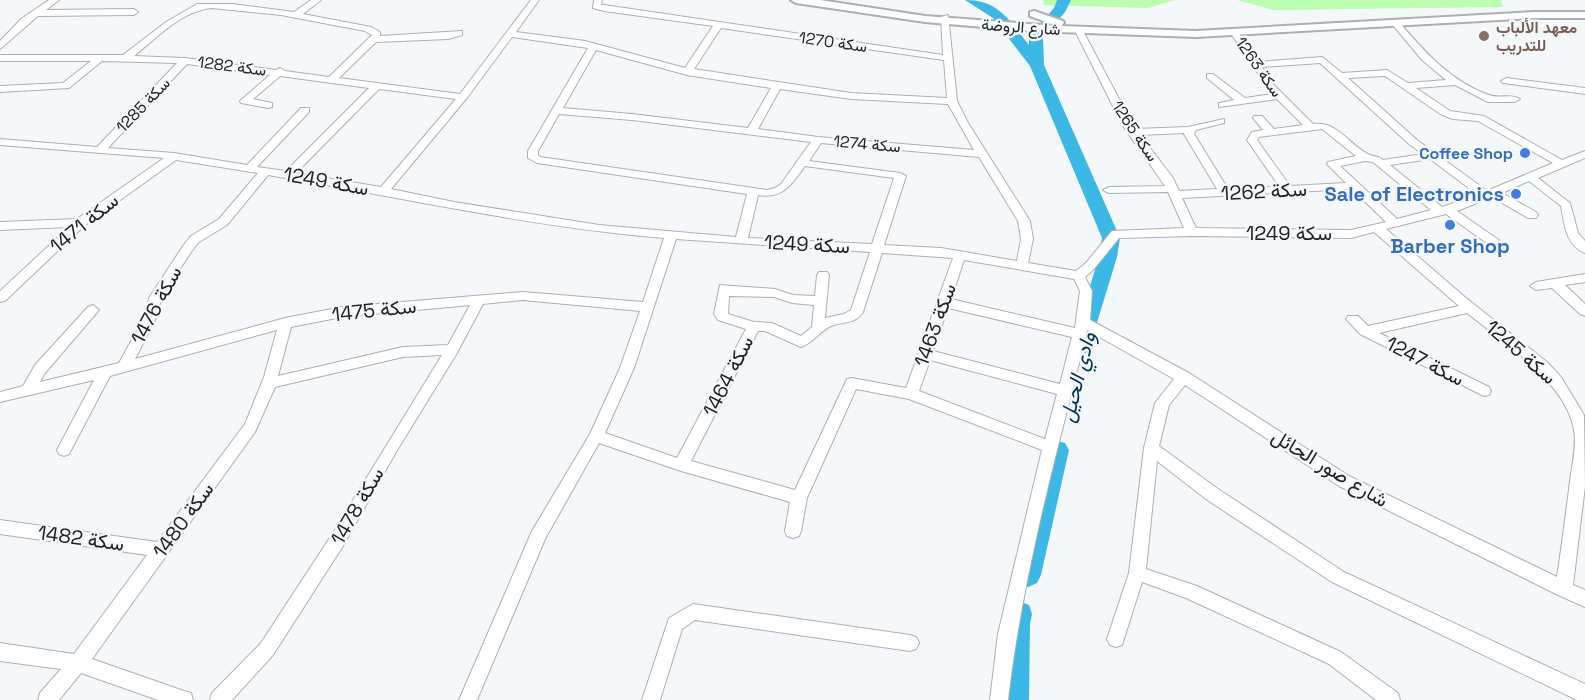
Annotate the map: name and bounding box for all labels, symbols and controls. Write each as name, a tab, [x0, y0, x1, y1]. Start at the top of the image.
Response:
street label: شارع الروضة	[981, 14, 1061, 41]
place label: معهد الألباب للتدريب	[1496, 17, 1578, 56]
street label: سكة 1270	[798, 27, 868, 57]
marker: معهد الألباب للتدريب	[1477, 29, 1491, 43]
street label: سكة 1263	[1231, 33, 1287, 101]
street label: سكة 1282	[196, 51, 268, 81]
street label: سكة 1285	[111, 73, 175, 137]
street label: سكة 1265	[1107, 97, 1163, 165]
street label: سكة 1274	[832, 131, 902, 157]
place label: Coffee Shop	[1419, 143, 1513, 164]
marker: Coffee Shop	[1518, 146, 1532, 160]
street label: سكة 1249	[281, 161, 371, 201]
street label: سكة 1262	[1220, 176, 1308, 206]
place label: Sale of Electronics	[1325, 181, 1504, 207]
street label: سكة 1471	[44, 187, 124, 259]
marker: Sale of Electronics	[1509, 187, 1523, 201]
marker: Barber Shop	[1443, 218, 1457, 232]
street label: سكة 1249	[1246, 220, 1332, 246]
street label: سكة 1249	[763, 229, 851, 259]
place label: Barber Shop	[1390, 233, 1510, 259]
street label: سكة 1476	[125, 261, 187, 349]
street label: سكة 1463	[908, 280, 962, 370]
street label: سكة 1475	[330, 293, 418, 327]
street label: سكة 1245	[1480, 314, 1562, 390]
water label: وادي الحيل	[1053, 328, 1105, 426]
street label: سكة 1247	[1381, 330, 1469, 392]
street label: سكة 1464	[697, 331, 759, 421]
street label: شارع صور الحائل	[1266, 423, 1393, 514]
street label: سكة 1478	[324, 463, 390, 549]
street label: سكة 1480	[147, 477, 219, 563]
street label: سكة 1482	[36, 519, 126, 557]

